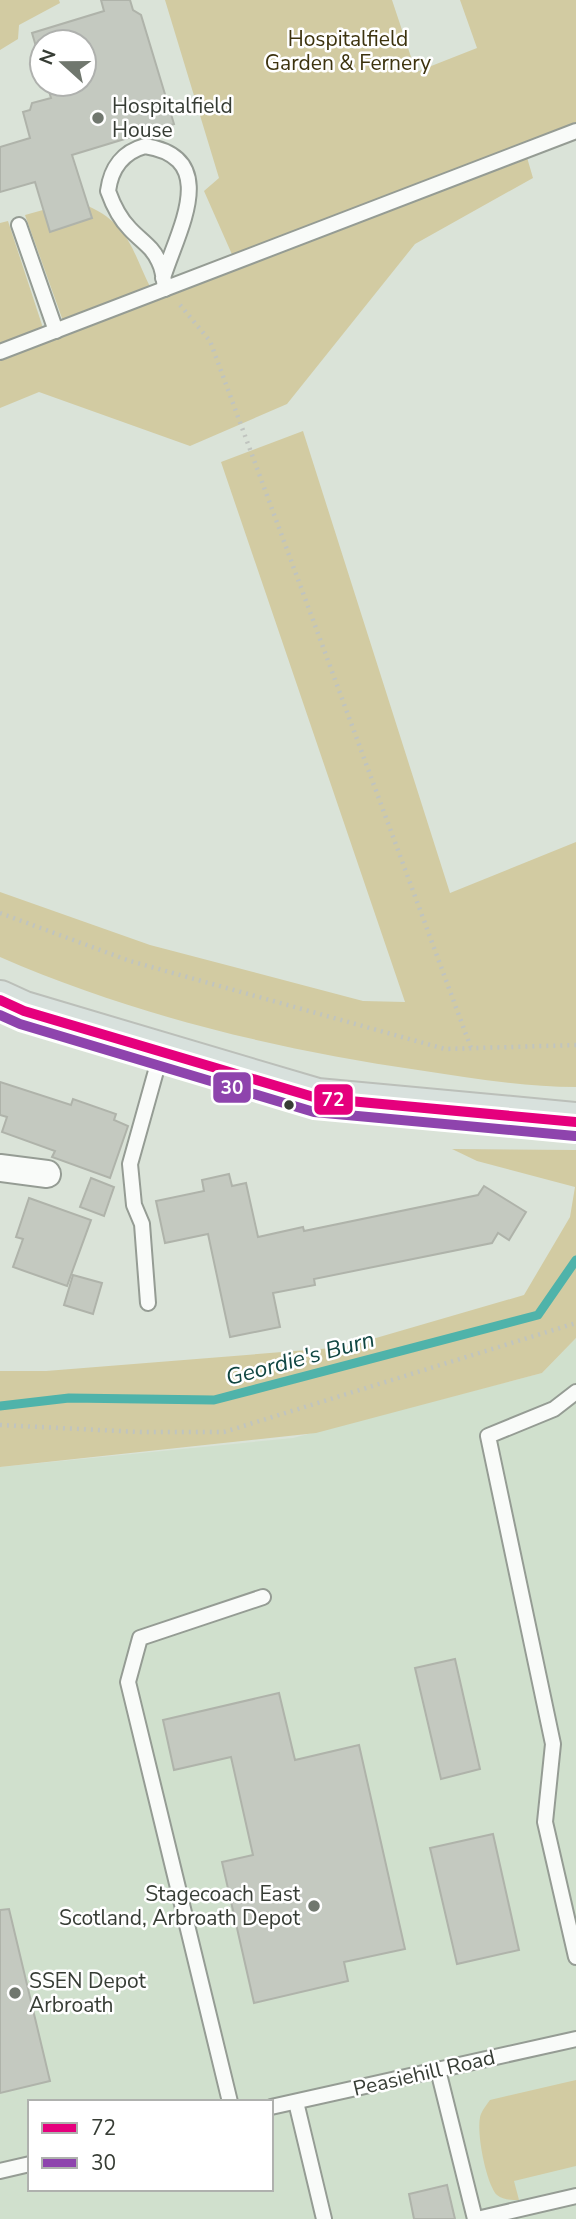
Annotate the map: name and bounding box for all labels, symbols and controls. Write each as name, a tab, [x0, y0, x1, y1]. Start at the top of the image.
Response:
park label: Hospitalfield Garden & Fernery	[265, 25, 431, 77]
north arrow	[28, 28, 98, 98]
text: N	[33, 46, 63, 69]
place label: Hospitalfield House	[112, 92, 233, 144]
marker: Hospitalfield House	[90, 110, 106, 126]
line badge: 30	[212, 1071, 252, 1104]
text: 30	[221, 1075, 243, 1101]
line badge: 72	[313, 1083, 354, 1116]
text: 72	[322, 1087, 344, 1113]
unlabelled marker	[282, 1098, 296, 1112]
water label: Geordie's Burn	[222, 1324, 378, 1393]
place label: Stagecoach East Scotland, Arbroath Depot	[59, 1880, 301, 1932]
marker: Stagecoach East Scotland, Arbroath Depot	[306, 1898, 322, 1914]
place label: SSEN Depot Arbroath	[29, 1967, 147, 2019]
marker: SSEN Depot Arbroath	[7, 1985, 23, 2001]
street label: Peasiehill Road	[350, 2043, 498, 2103]
legend	[28, 2100, 273, 2191]
text: 72	[91, 2114, 116, 2142]
text: 30	[91, 2149, 116, 2177]

